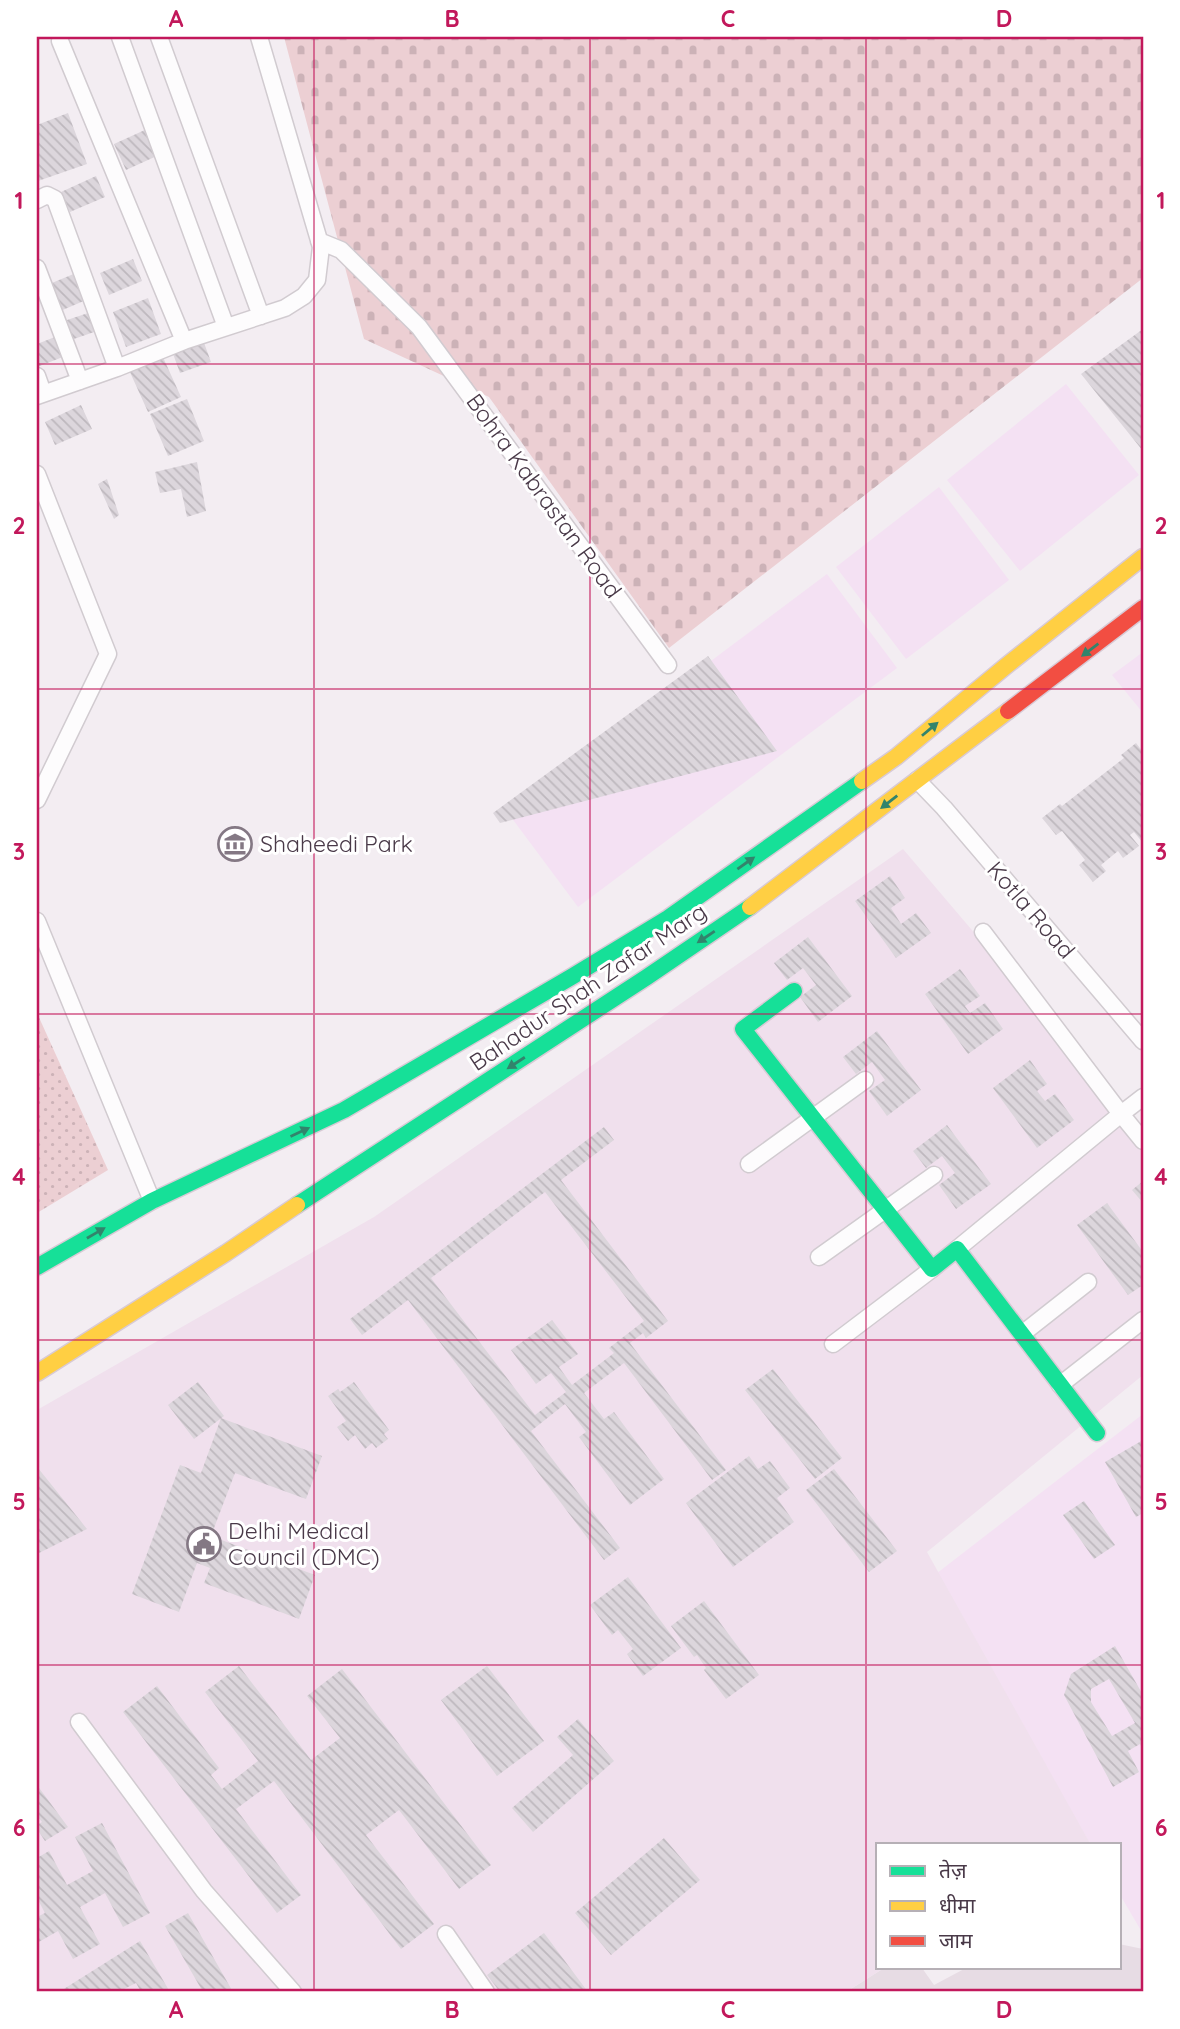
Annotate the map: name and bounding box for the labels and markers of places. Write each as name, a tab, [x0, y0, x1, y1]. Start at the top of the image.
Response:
museum icon: Shaheedi Park	[216, 825, 254, 863]
place label: Shaheedi Park	[260, 829, 413, 858]
place label: Delhi Medical Council (DMC)	[228, 1516, 379, 1571]
public building icon: Delhi Medical Council (DMC)	[185, 1525, 223, 1563]

